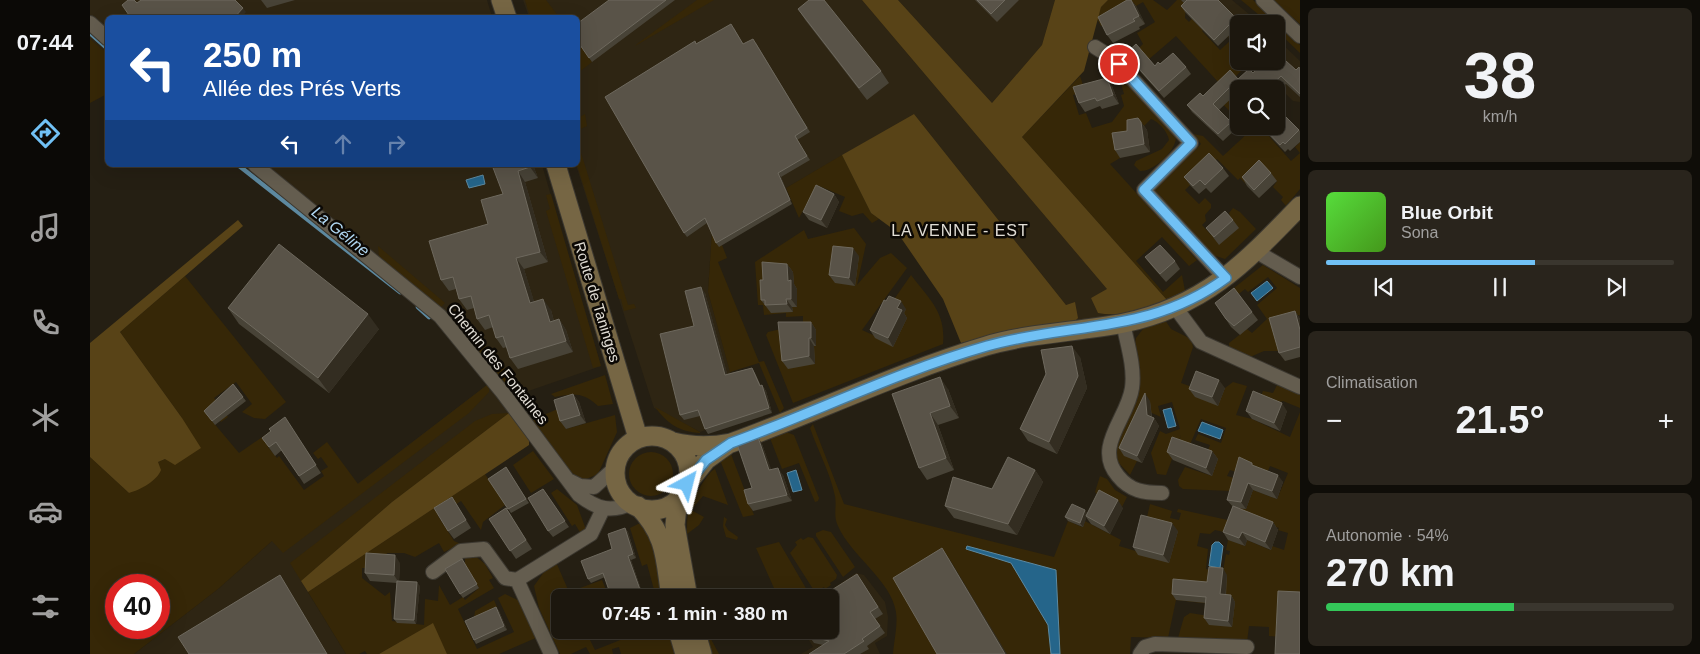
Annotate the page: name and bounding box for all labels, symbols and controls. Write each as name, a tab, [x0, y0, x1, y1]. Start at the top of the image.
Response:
map controls	[1230, 15, 1285, 135]
button: sound	[1230, 15, 1285, 70]
text: 07:44	[17, 30, 73, 55]
icon: left	[120, 35, 185, 100]
text: 250 m	[203, 35, 302, 74]
text: 38	[1464, 39, 1536, 112]
pin	[1098, 43, 1140, 85]
icon: arrive	[1105, 50, 1133, 78]
text: Allée des Prés Verts	[203, 76, 401, 101]
button: search	[1230, 80, 1285, 135]
text: km/h	[1483, 108, 1517, 125]
icon: directions	[28, 116, 63, 151]
icon: left	[276, 130, 304, 158]
icon: ahead	[329, 130, 357, 158]
icon: right	[382, 130, 410, 158]
text: Blue Orbit	[1401, 202, 1493, 223]
water label: La Géline	[309, 203, 373, 260]
icon: music	[28, 210, 63, 245]
district label: LA VENNE - EST	[891, 222, 1029, 239]
text: Sona	[1401, 224, 1438, 241]
street label: Route de Taninges	[571, 240, 624, 364]
icon: previous	[1370, 273, 1398, 301]
icon: pause	[1486, 273, 1514, 301]
icon: next	[1602, 273, 1630, 301]
street label: Chemin des Fontaines	[445, 300, 552, 427]
icon: phone	[28, 305, 63, 340]
text: Climatisation	[1326, 374, 1418, 391]
text: 21.5°	[1455, 399, 1545, 441]
icon: climate	[28, 400, 63, 435]
text: −	[1326, 405, 1342, 436]
text: +	[1658, 405, 1674, 436]
position arrow	[660, 457, 712, 509]
icon: car	[28, 494, 63, 529]
text: Autonomie · 54%	[1326, 527, 1449, 544]
text: 270 km	[1326, 552, 1455, 594]
speed limit sign: 40	[105, 574, 170, 639]
icon: filters	[28, 589, 63, 624]
text: 07:45 · 1 min · 380 m	[602, 603, 788, 624]

